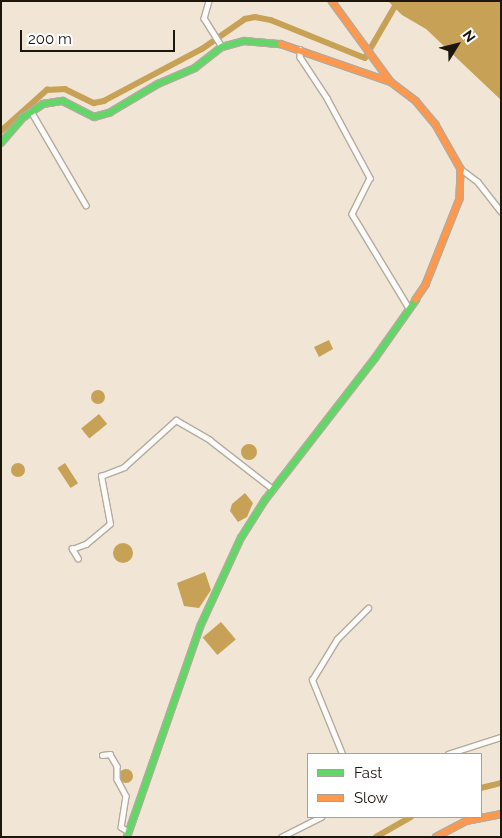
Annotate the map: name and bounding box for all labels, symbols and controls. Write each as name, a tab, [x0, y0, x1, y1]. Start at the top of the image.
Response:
scale bar	[22, 20, 178, 52]
north arrow	[432, 20, 482, 70]
text: N	[460, 27, 479, 45]
text: 200 m	[28, 30, 72, 48]
legend	[307, 753, 482, 818]
text: Fast	[354, 764, 382, 782]
text: Slow	[354, 789, 388, 807]

